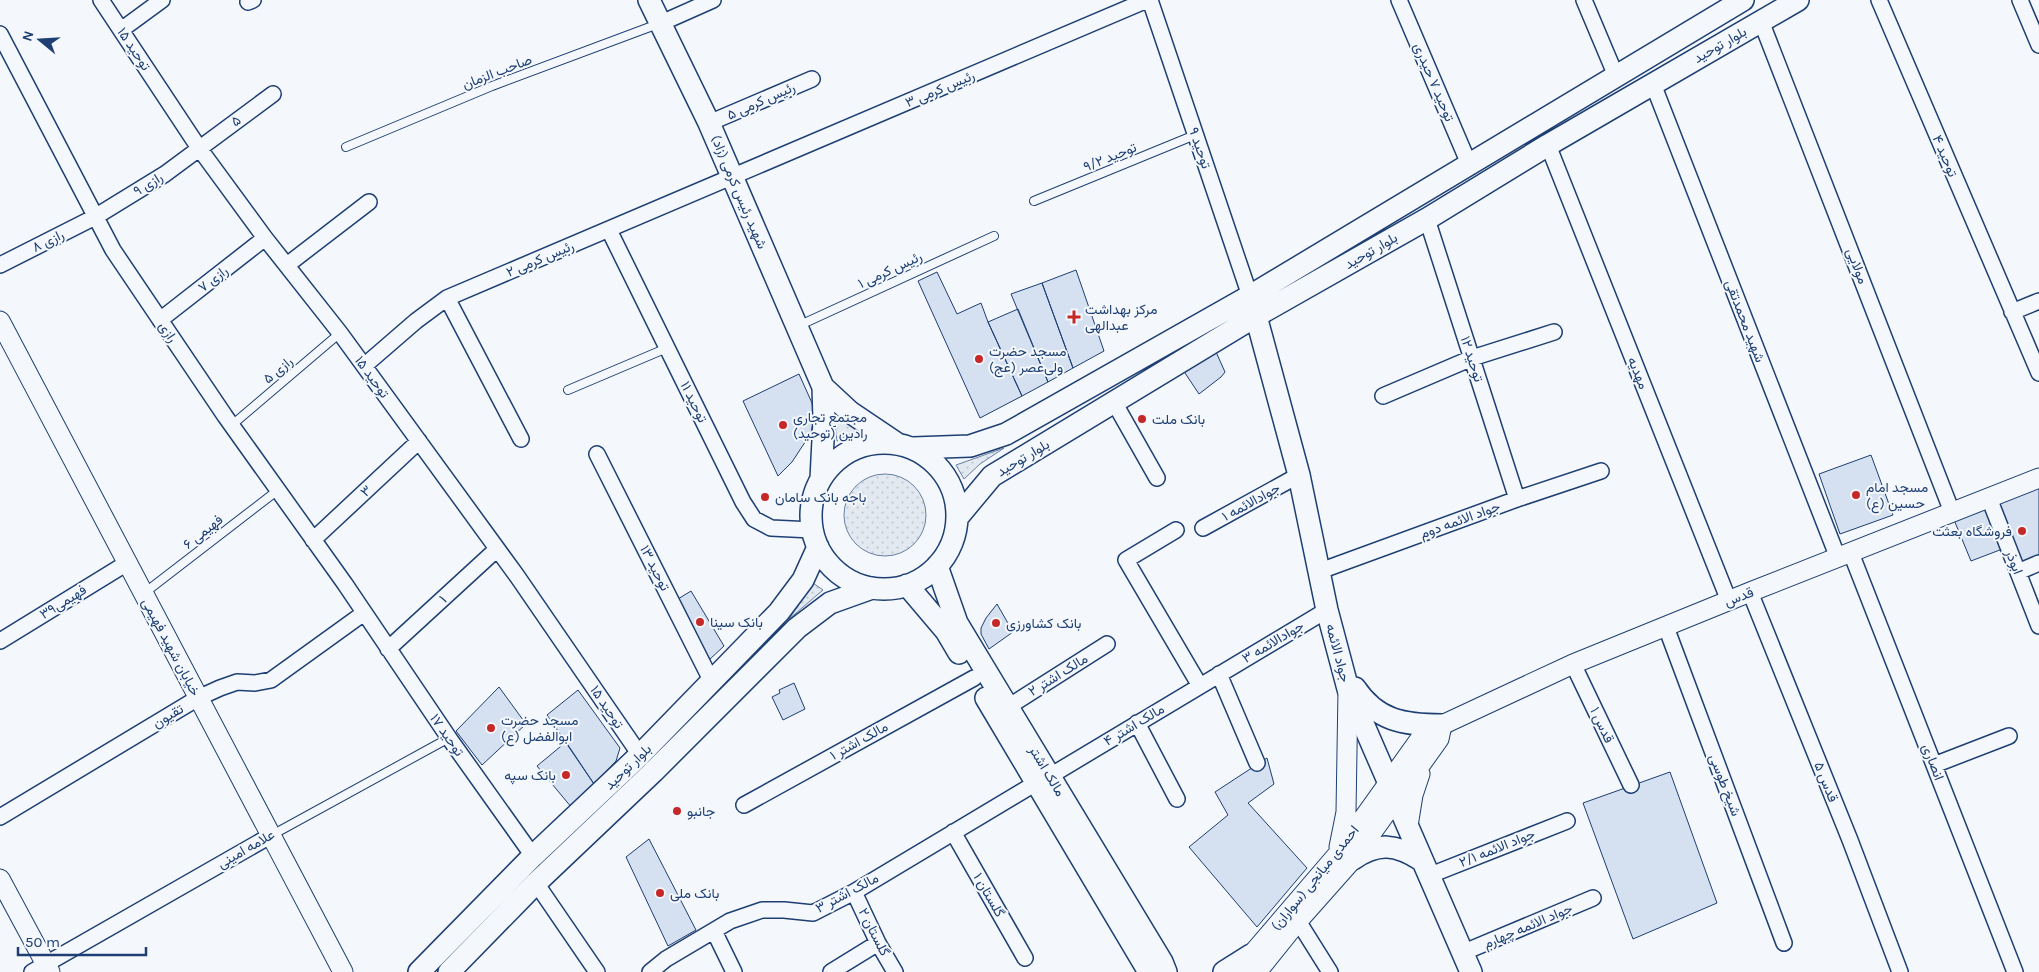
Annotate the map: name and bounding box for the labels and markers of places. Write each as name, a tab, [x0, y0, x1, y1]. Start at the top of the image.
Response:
place label: مرکز بهداشت عبدالهی	[1085, 301, 1157, 334]
marker: مرکز بهداشت عبدالهی	[1067, 310, 1081, 324]
place label: مسجد حضرت ولی‌عصر (عج)	[989, 343, 1067, 378]
marker: مسجد حضرت ولی‌عصر (عج)	[973, 353, 985, 365]
place label: مجتمع تجاری رادین (توحید)	[793, 409, 868, 442]
place label: بانک ملت	[1152, 411, 1205, 428]
marker: بانک ملت	[1136, 413, 1148, 425]
marker: مجتمع تجاری رادین (توحید)	[777, 419, 789, 431]
place label: مسجد امام حسین (ع)	[1866, 479, 1928, 514]
place label: باجه بانک سامان	[775, 489, 866, 506]
marker: مسجد امام حسین (ع)	[1850, 489, 1862, 501]
marker: باجه بانک سامان	[759, 491, 771, 503]
place label: فروشگاه بعثت	[1932, 523, 2012, 540]
marker: فروشگاه بعثت	[2016, 525, 2028, 537]
place label: بانک سینا	[710, 614, 763, 631]
place label: بانک کشاورزی	[1006, 615, 1081, 632]
marker: بانک سینا	[694, 616, 706, 628]
marker: بانک کشاورزی	[990, 617, 1002, 629]
place label: مسجد حضرت ابوالفضل (ع)	[501, 712, 579, 747]
marker: مسجد حضرت ابوالفضل (ع)	[485, 722, 497, 734]
place label: بانک سپه	[504, 767, 556, 785]
marker: بانک سپه	[560, 769, 572, 781]
place label: جانبو	[687, 803, 715, 820]
marker: جانبو	[671, 805, 683, 817]
place label: بانک ملی	[670, 885, 719, 902]
marker: بانک ملی	[654, 887, 666, 899]

